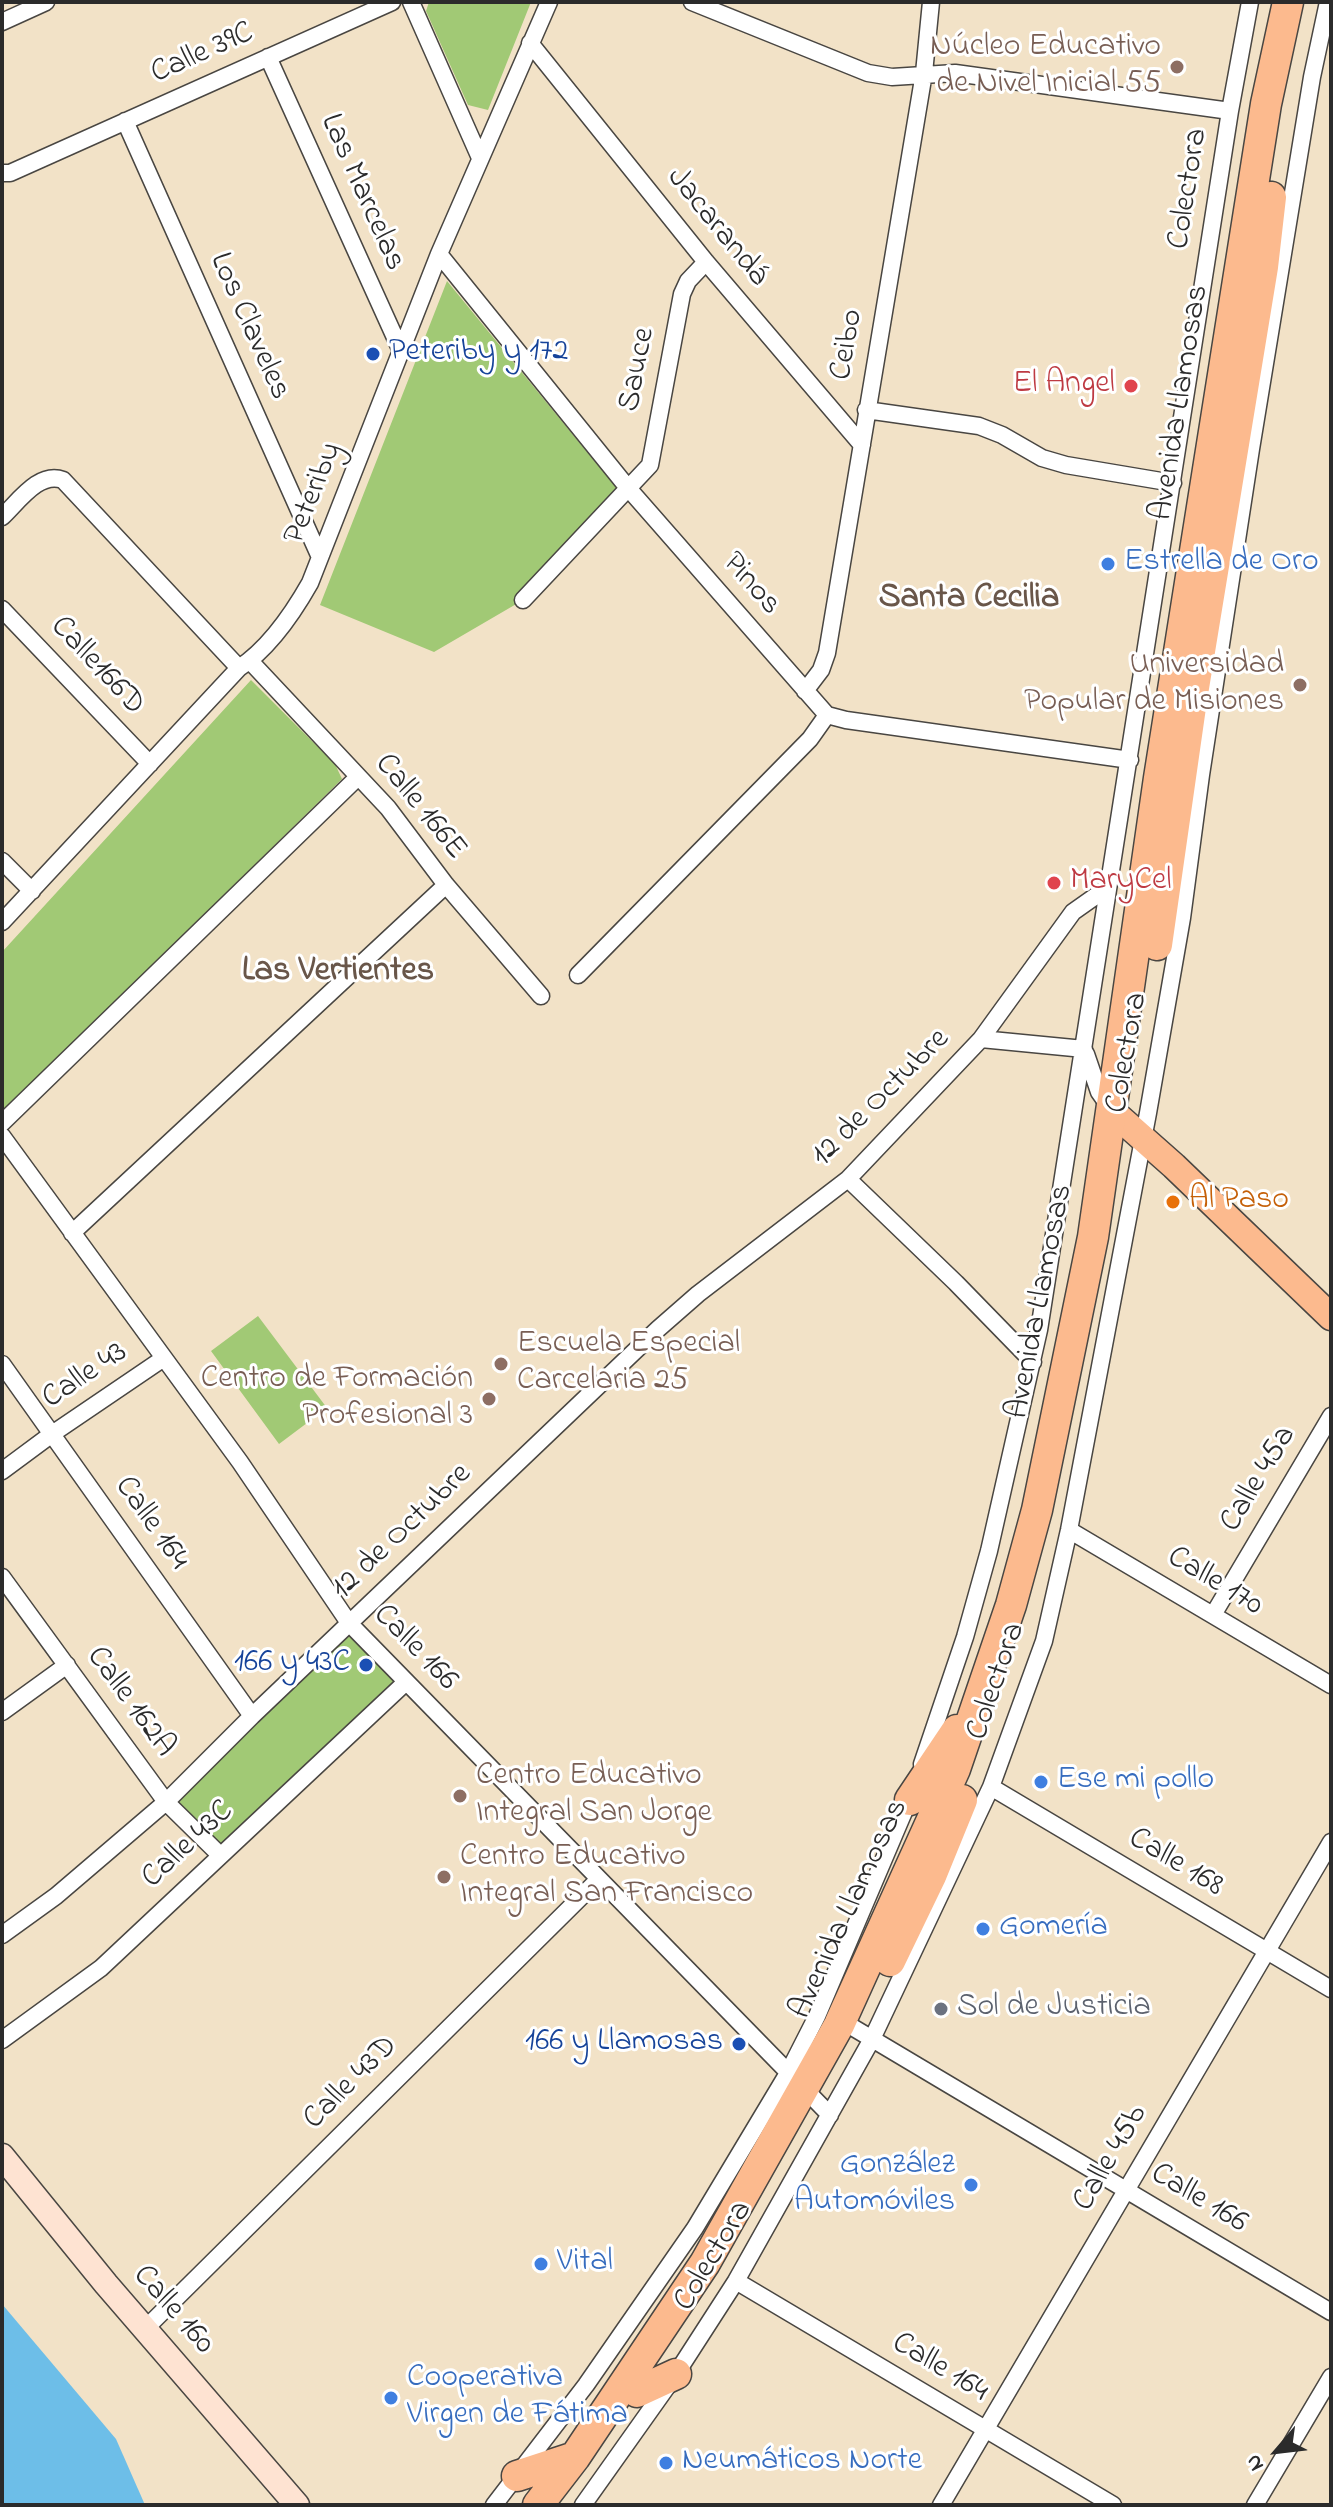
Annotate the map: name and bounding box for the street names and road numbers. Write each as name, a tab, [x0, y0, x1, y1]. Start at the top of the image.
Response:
street label: Calle 39C	[146, 15, 260, 95]
street label: Las Marcelas	[309, 109, 413, 277]
street label: Colectora	[1162, 126, 1218, 252]
street label: Jacarandá	[657, 161, 775, 295]
street label: Los Claveles	[199, 248, 297, 406]
street label: Avenida Llamosas	[1144, 282, 1220, 524]
street label: Ceibo	[824, 307, 874, 383]
street label: Sauce	[612, 325, 666, 415]
street label: Peteriby	[277, 437, 353, 551]
street label: Pinos	[712, 546, 788, 624]
street label: Calle166D	[40, 609, 152, 725]
street label: Calle 166E	[365, 747, 473, 869]
street label: Colectora	[1100, 990, 1158, 1116]
street label: 12 de Octubre	[805, 1022, 959, 1176]
street label: Avenida Llamosas	[1000, 1182, 1084, 1422]
street label: Calle 43	[36, 1335, 136, 1419]
street label: Calle 45a	[1213, 1420, 1307, 1540]
street label: 12 de Octubre	[325, 1457, 481, 1609]
street label: Calle 164	[104, 1470, 196, 1578]
street label: Calle 170	[1159, 1539, 1269, 1627]
street label: Calle 166	[363, 1597, 465, 1701]
street label: Colectora	[960, 1618, 1036, 1746]
street label: Calle 162A	[76, 1640, 182, 1766]
street label: Calle 43C	[135, 1794, 243, 1898]
street label: Avenida Llamosas	[783, 1794, 919, 2026]
street label: Calle 168	[1120, 1821, 1230, 1907]
street label: Calle 43D	[297, 2029, 407, 2139]
street label: Calle 45b	[1066, 2099, 1158, 2219]
street label: Calle 166	[1143, 2156, 1253, 2244]
street label: Colectora	[667, 2195, 763, 2319]
street label: Calle 160	[123, 2258, 221, 2364]
street label: Calle 164	[884, 2325, 994, 2413]

